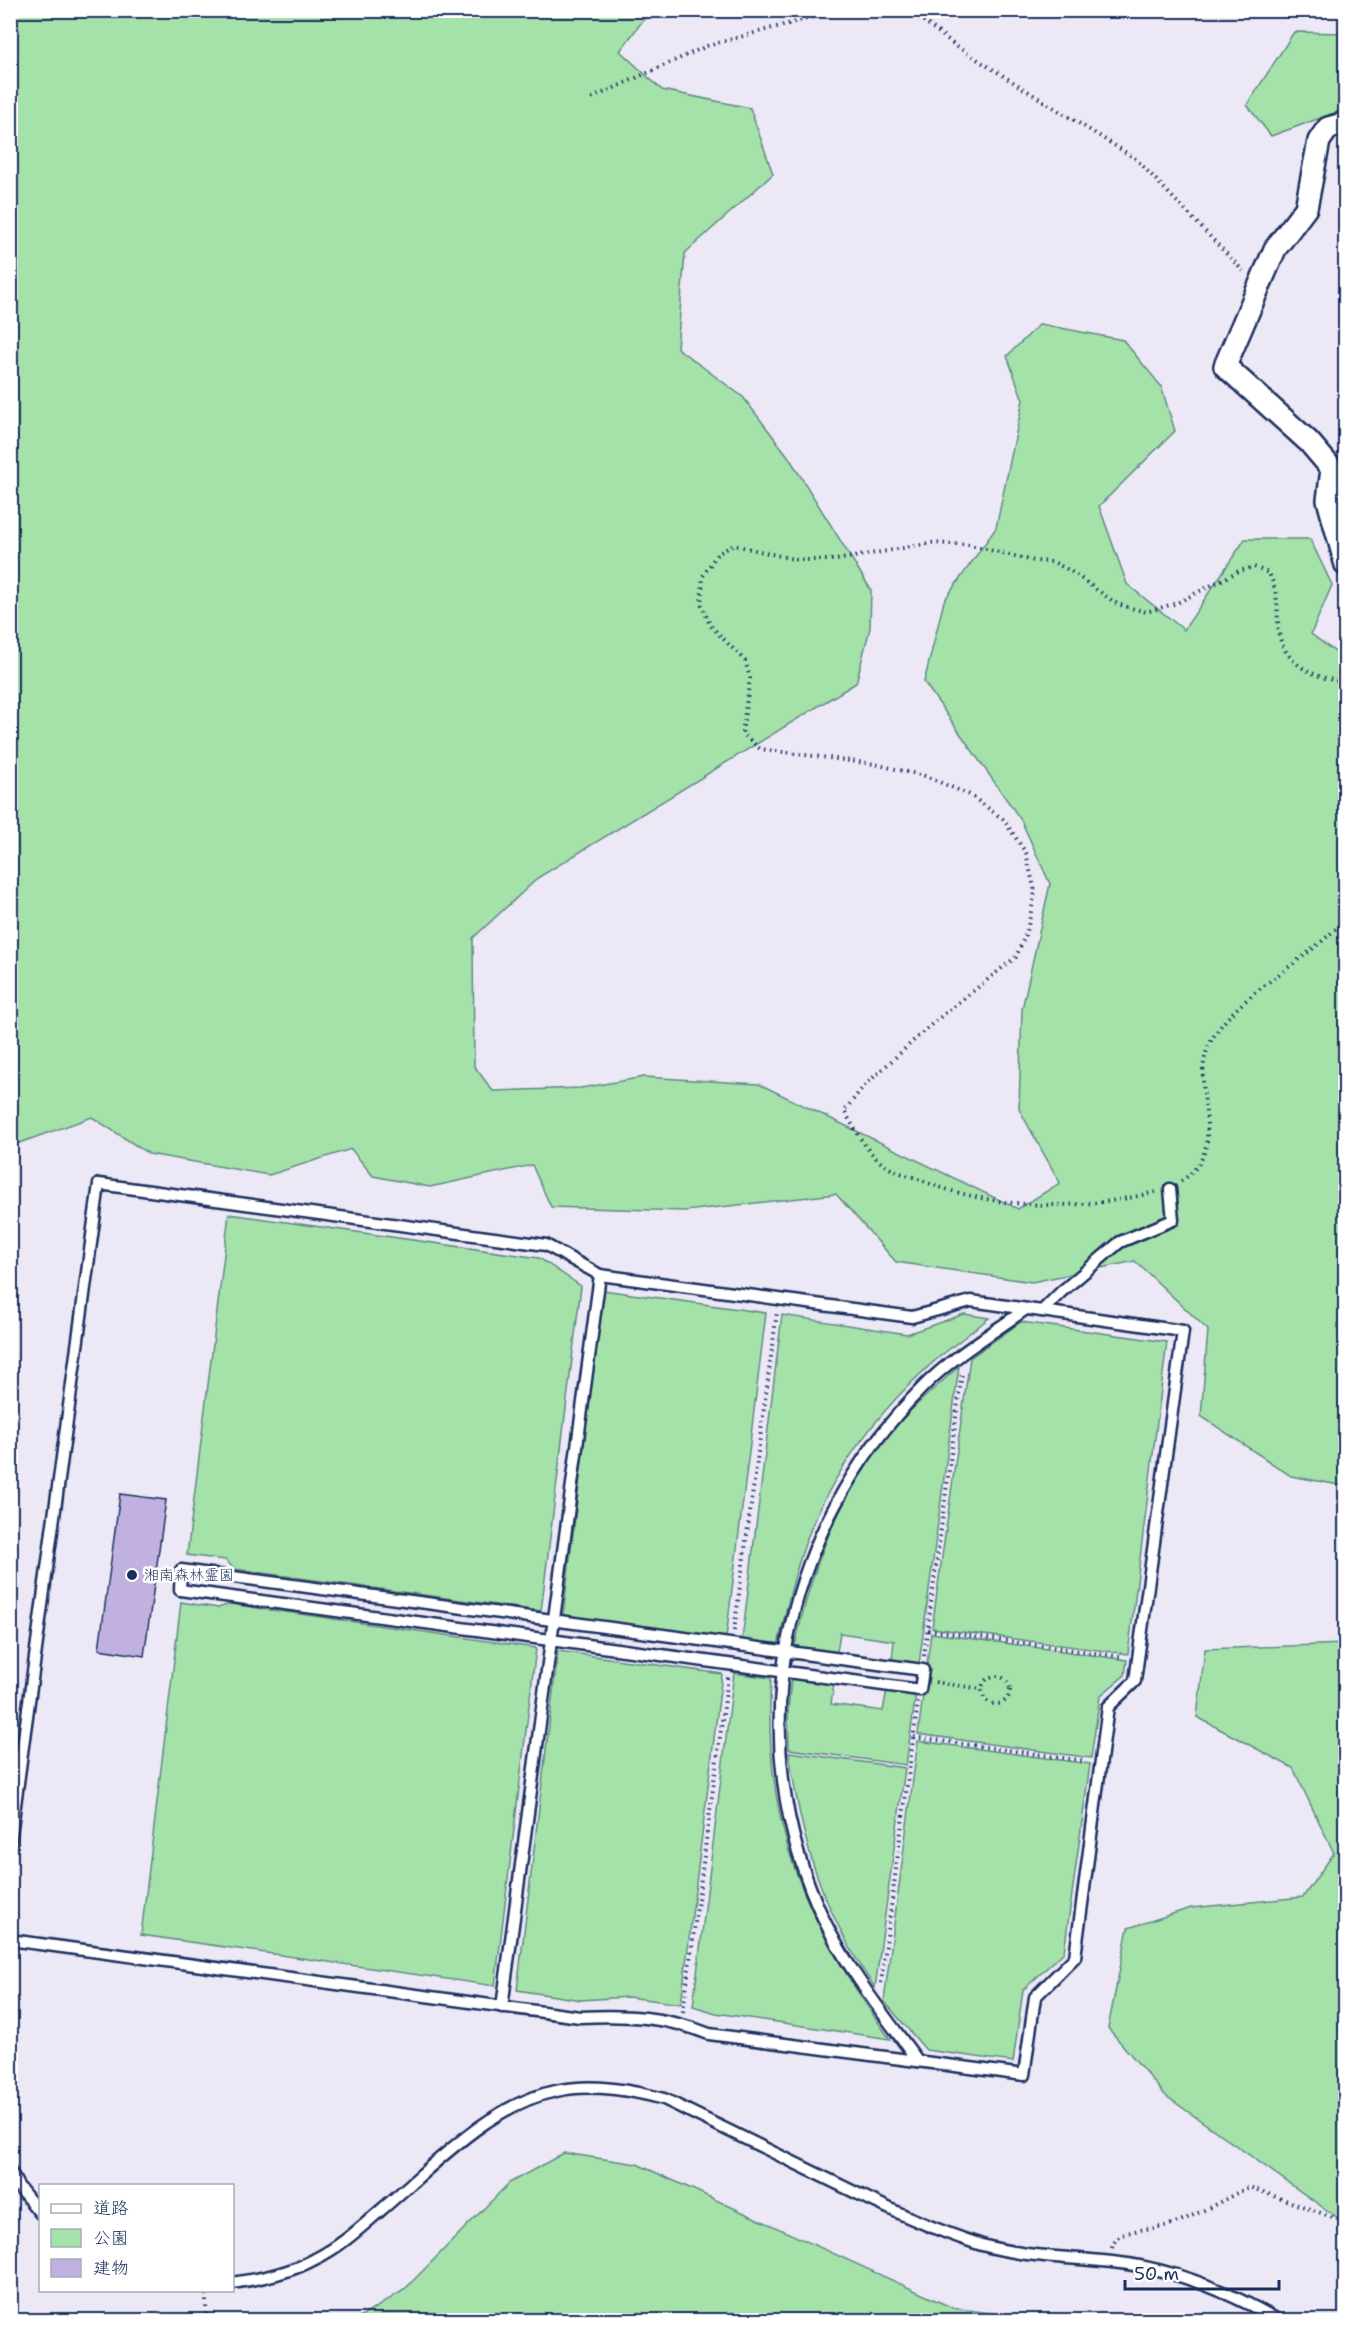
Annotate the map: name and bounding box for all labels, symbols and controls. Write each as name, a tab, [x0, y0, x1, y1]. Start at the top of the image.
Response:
place label: 湘南森林霊園	[144, 1565, 234, 1585]
marker: 湘南森林霊園	[125, 1568, 139, 1582]
legend	[39, 2184, 234, 2292]
text: 道路	[93, 2196, 129, 2220]
text: 公園	[93, 2226, 129, 2250]
scale bar	[1125, 2253, 1280, 2291]
text: 建物	[93, 2256, 129, 2280]
text: 50 m	[1134, 2262, 1179, 2286]

